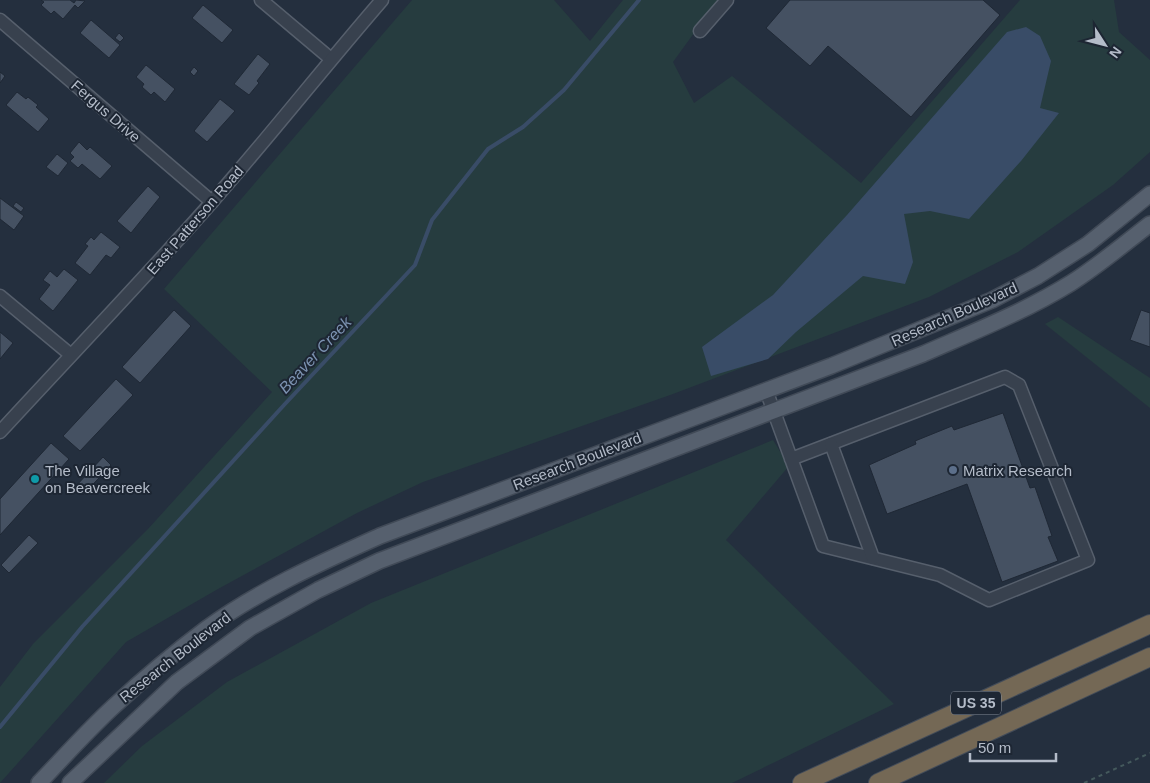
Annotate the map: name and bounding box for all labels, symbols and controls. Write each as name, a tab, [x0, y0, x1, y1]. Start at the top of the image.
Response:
north arrow	[1080, 20, 1130, 70]
text: N	[1106, 44, 1125, 61]
street label: Fergus Drive	[68, 76, 144, 146]
street label: East Patterson Road	[143, 162, 247, 278]
street label: Research Boulevard	[888, 279, 1020, 349]
water label: Beaver Creek	[275, 313, 355, 397]
street label: Research Boulevard	[511, 429, 643, 493]
place label: The Village on Beavercreek	[45, 462, 151, 496]
place label: Matrix Research	[963, 462, 1072, 479]
marker: Matrix Research	[947, 464, 959, 476]
marker: The Village on Beavercreek	[29, 473, 41, 485]
street label: Research Boulevard	[116, 608, 234, 706]
road number: US 35	[951, 691, 1001, 714]
scale bar	[970, 730, 1056, 762]
text: 50 m	[978, 739, 1011, 756]

